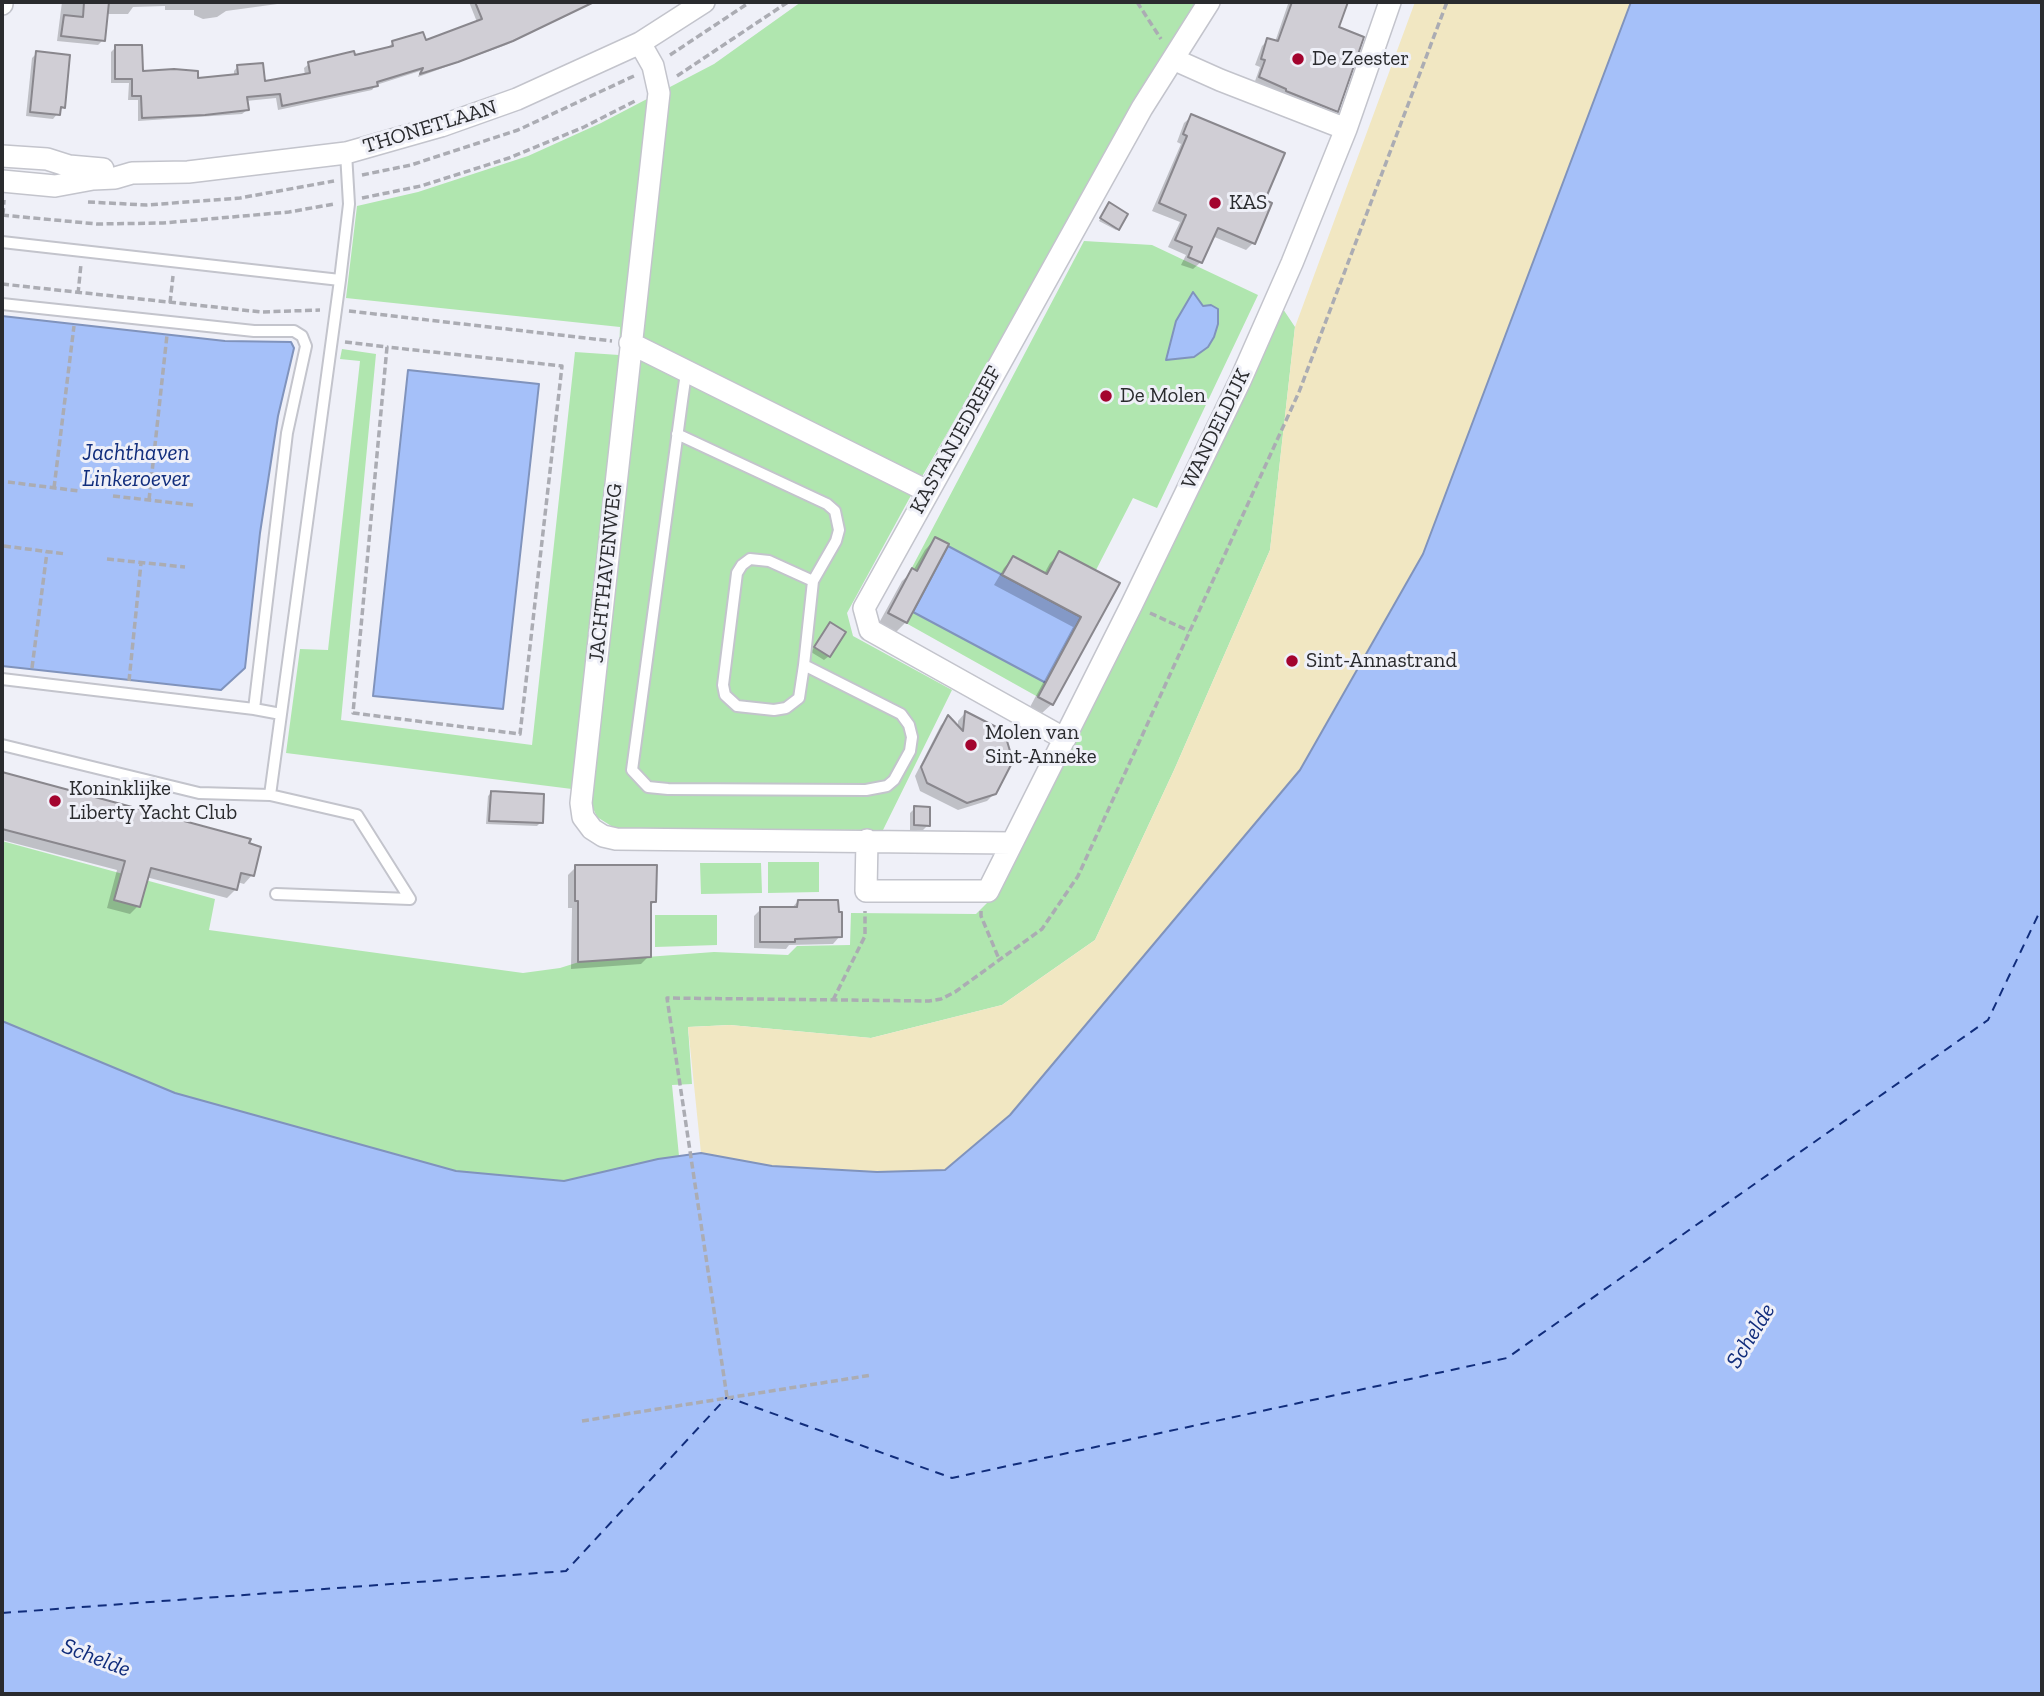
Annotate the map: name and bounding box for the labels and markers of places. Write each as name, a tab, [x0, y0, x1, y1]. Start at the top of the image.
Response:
place label: De Zeester	[1312, 46, 1409, 72]
marker: De Zeester	[1290, 51, 1306, 67]
place label: KAS	[1229, 190, 1267, 216]
marker: KAS	[1207, 195, 1223, 211]
place label: De Molen	[1120, 383, 1206, 409]
marker: De Molen	[1098, 388, 1114, 404]
place label: Sint-Annastrand	[1306, 648, 1457, 674]
marker: Sint-Annastrand	[1284, 653, 1300, 669]
place label: Molen van Sint-Anneke	[985, 720, 1097, 770]
marker: Molen van Sint-Anneke	[963, 737, 979, 753]
place label: Koninklijke Liberty Yacht Club	[69, 776, 237, 826]
marker: Koninklijke Liberty Yacht Club	[47, 793, 63, 809]

